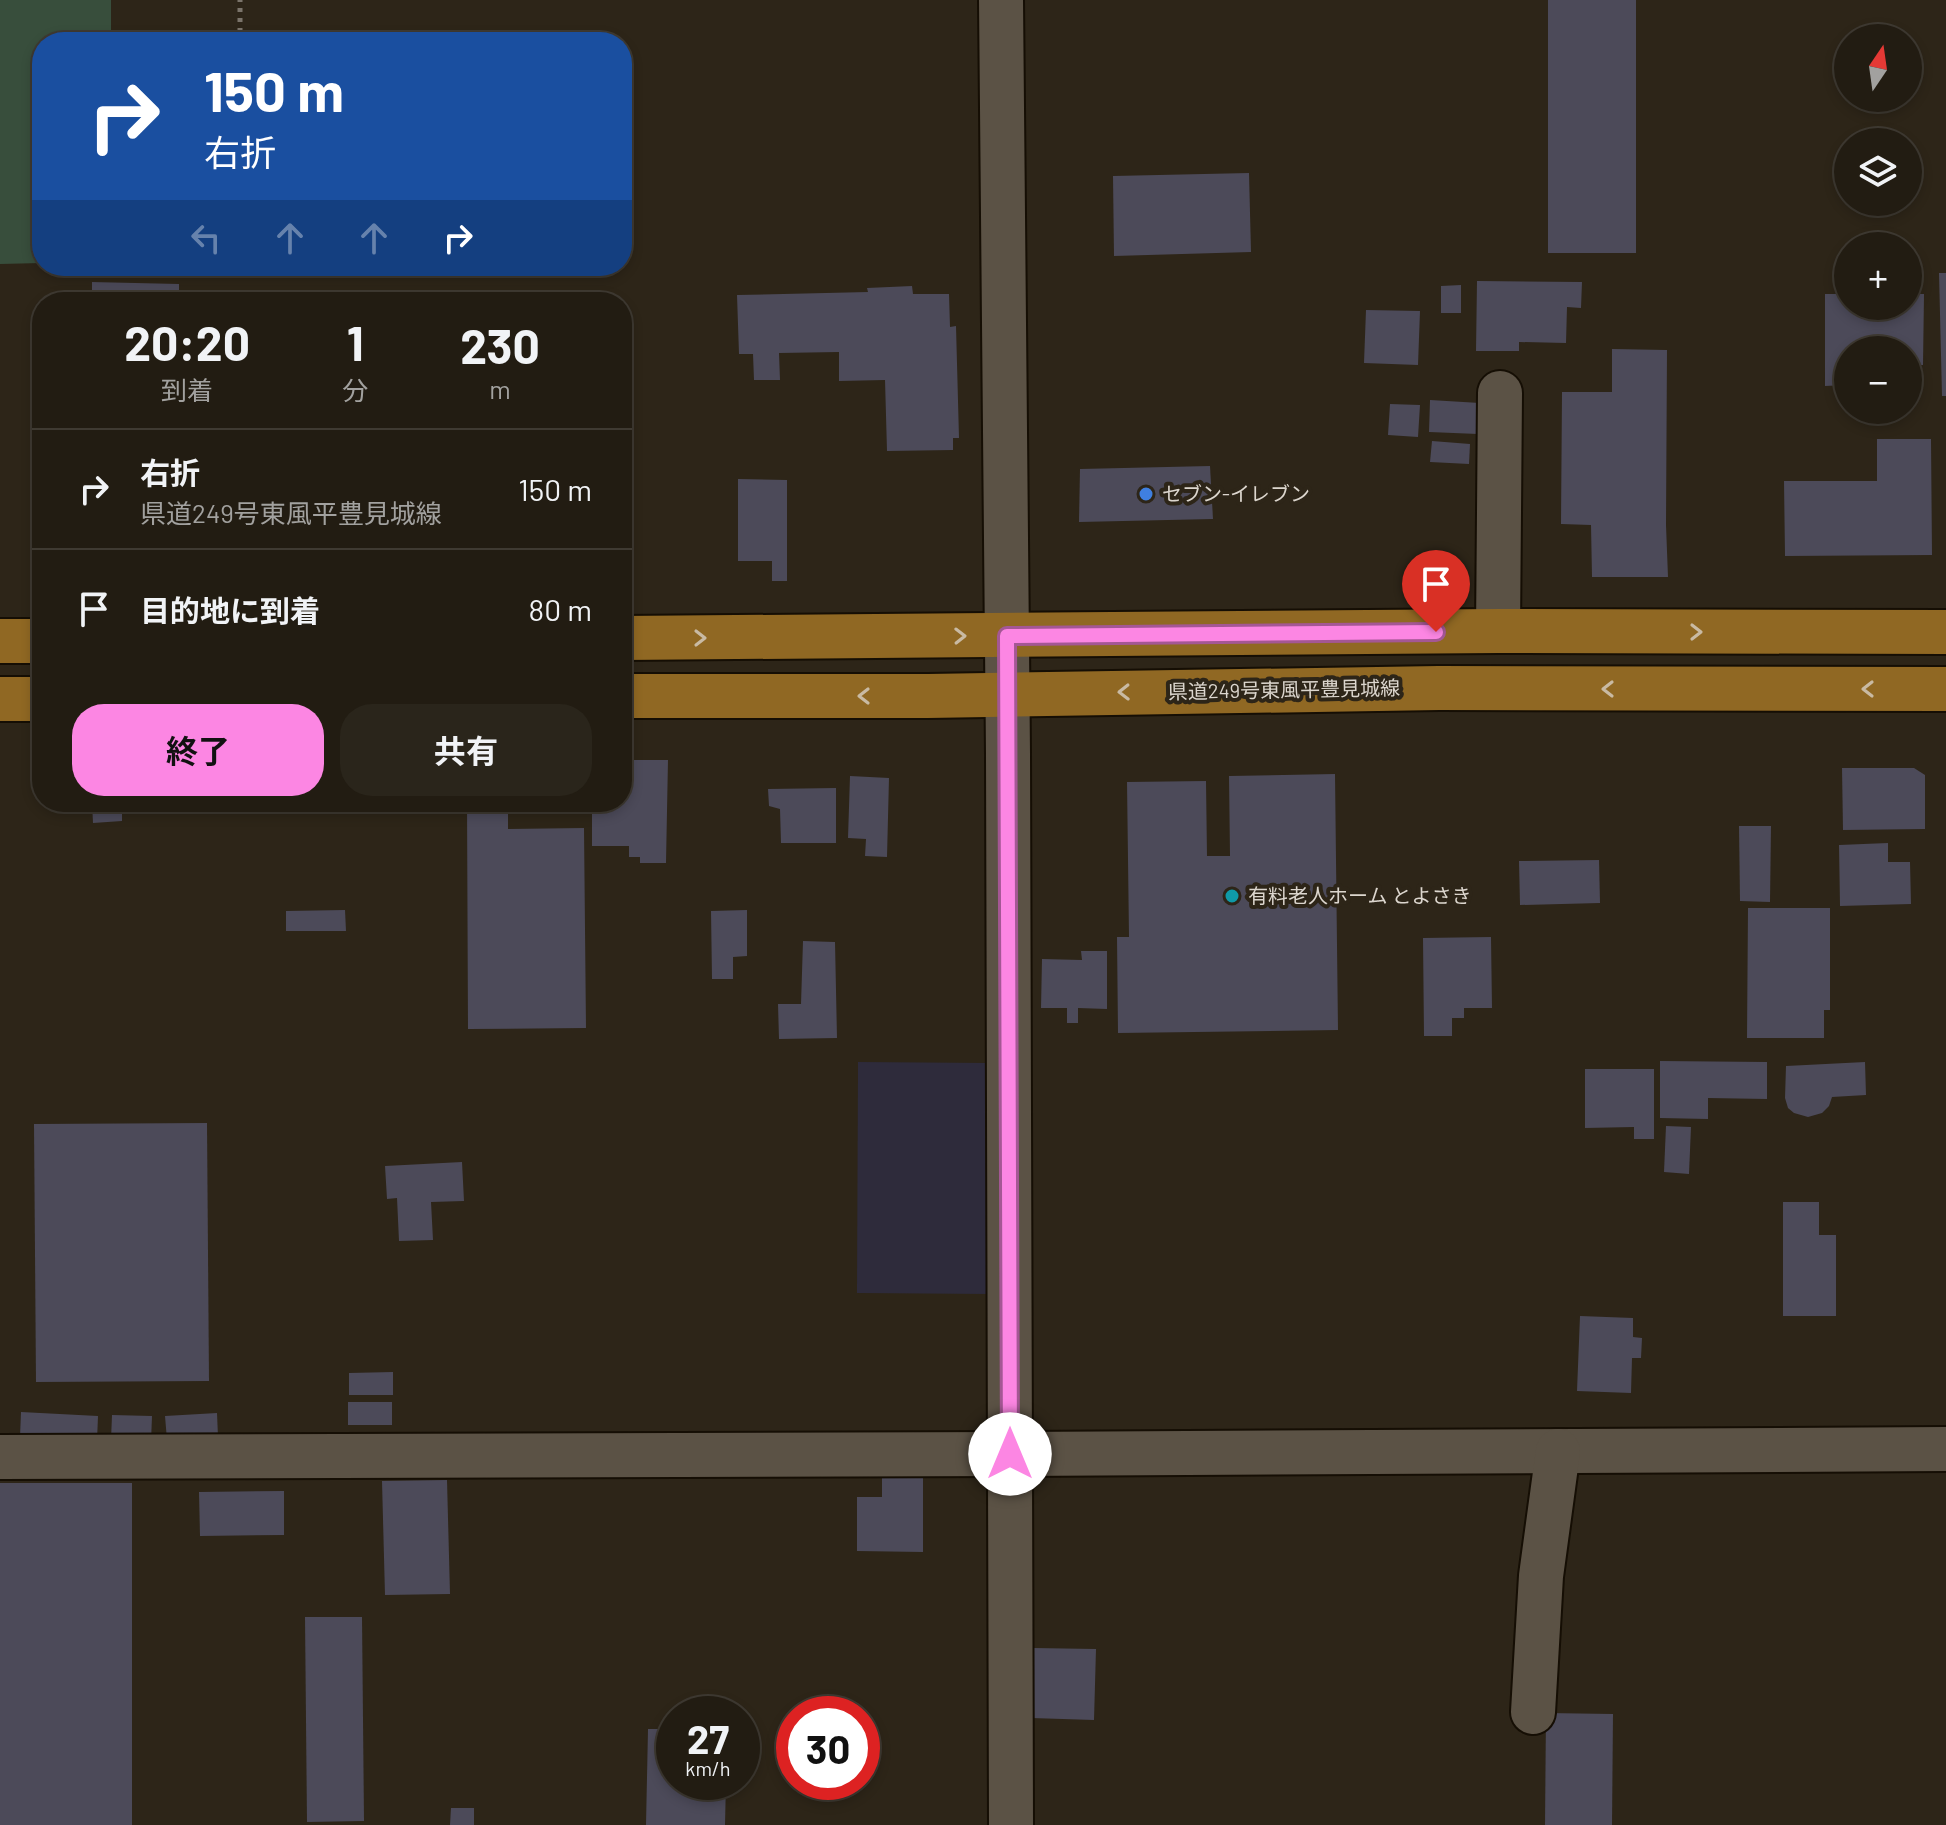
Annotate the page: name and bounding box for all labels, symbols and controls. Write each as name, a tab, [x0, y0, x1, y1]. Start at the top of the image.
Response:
north arrow	[1834, 24, 1922, 112]
map controls	[1834, 24, 1922, 424]
text: 150 m	[204, 56, 344, 123]
icon: right	[72, 64, 176, 168]
button: layers	[1834, 128, 1922, 216]
text: 右折	[204, 130, 276, 173]
icon: left	[184, 216, 228, 260]
icon: ahead	[268, 216, 312, 260]
icon: ahead	[352, 216, 396, 260]
icon: right	[436, 216, 480, 260]
button: +	[1834, 232, 1922, 320]
text: 20:20	[124, 313, 250, 371]
text: 1	[347, 313, 364, 371]
text: 230	[460, 316, 540, 374]
button: −	[1834, 336, 1922, 424]
text: m	[489, 373, 511, 404]
text: 到着	[161, 374, 213, 405]
text: 分	[342, 374, 368, 405]
text: 右折	[140, 454, 200, 490]
icon: right	[72, 467, 116, 511]
text: 150 m	[518, 471, 592, 507]
place label: セブン-イレブン	[1162, 481, 1310, 505]
marker: セブン-イレブン	[1137, 485, 1155, 503]
text: 県道249号東風平豊見城線	[140, 497, 442, 528]
pin	[1402, 550, 1470, 632]
icon: arrive	[1414, 562, 1458, 606]
icon: arrive	[72, 587, 116, 631]
text: 80 m	[529, 591, 592, 627]
text: 目的地に到着	[140, 592, 320, 628]
one-way arrow	[1690, 623, 1703, 641]
one-way arrow	[954, 627, 967, 645]
one-way arrow	[694, 629, 707, 647]
street label: 県道249号東風平豊見城線	[1168, 675, 1400, 703]
one-way arrow	[1601, 680, 1614, 698]
one-way arrow	[1861, 680, 1874, 698]
one-way arrow	[1117, 683, 1130, 701]
one-way arrow	[857, 687, 870, 705]
button: 終了	[72, 704, 324, 796]
button: 共有	[340, 704, 592, 796]
place label: 有料老人ホーム とよさき	[1248, 883, 1471, 907]
marker: 有料老人ホーム とよさき	[1223, 887, 1241, 905]
position arrow	[968, 1412, 1052, 1496]
speed limit sign: 30	[776, 1696, 880, 1800]
text: 27	[687, 1714, 729, 1762]
text: km/h	[685, 1756, 731, 1780]

